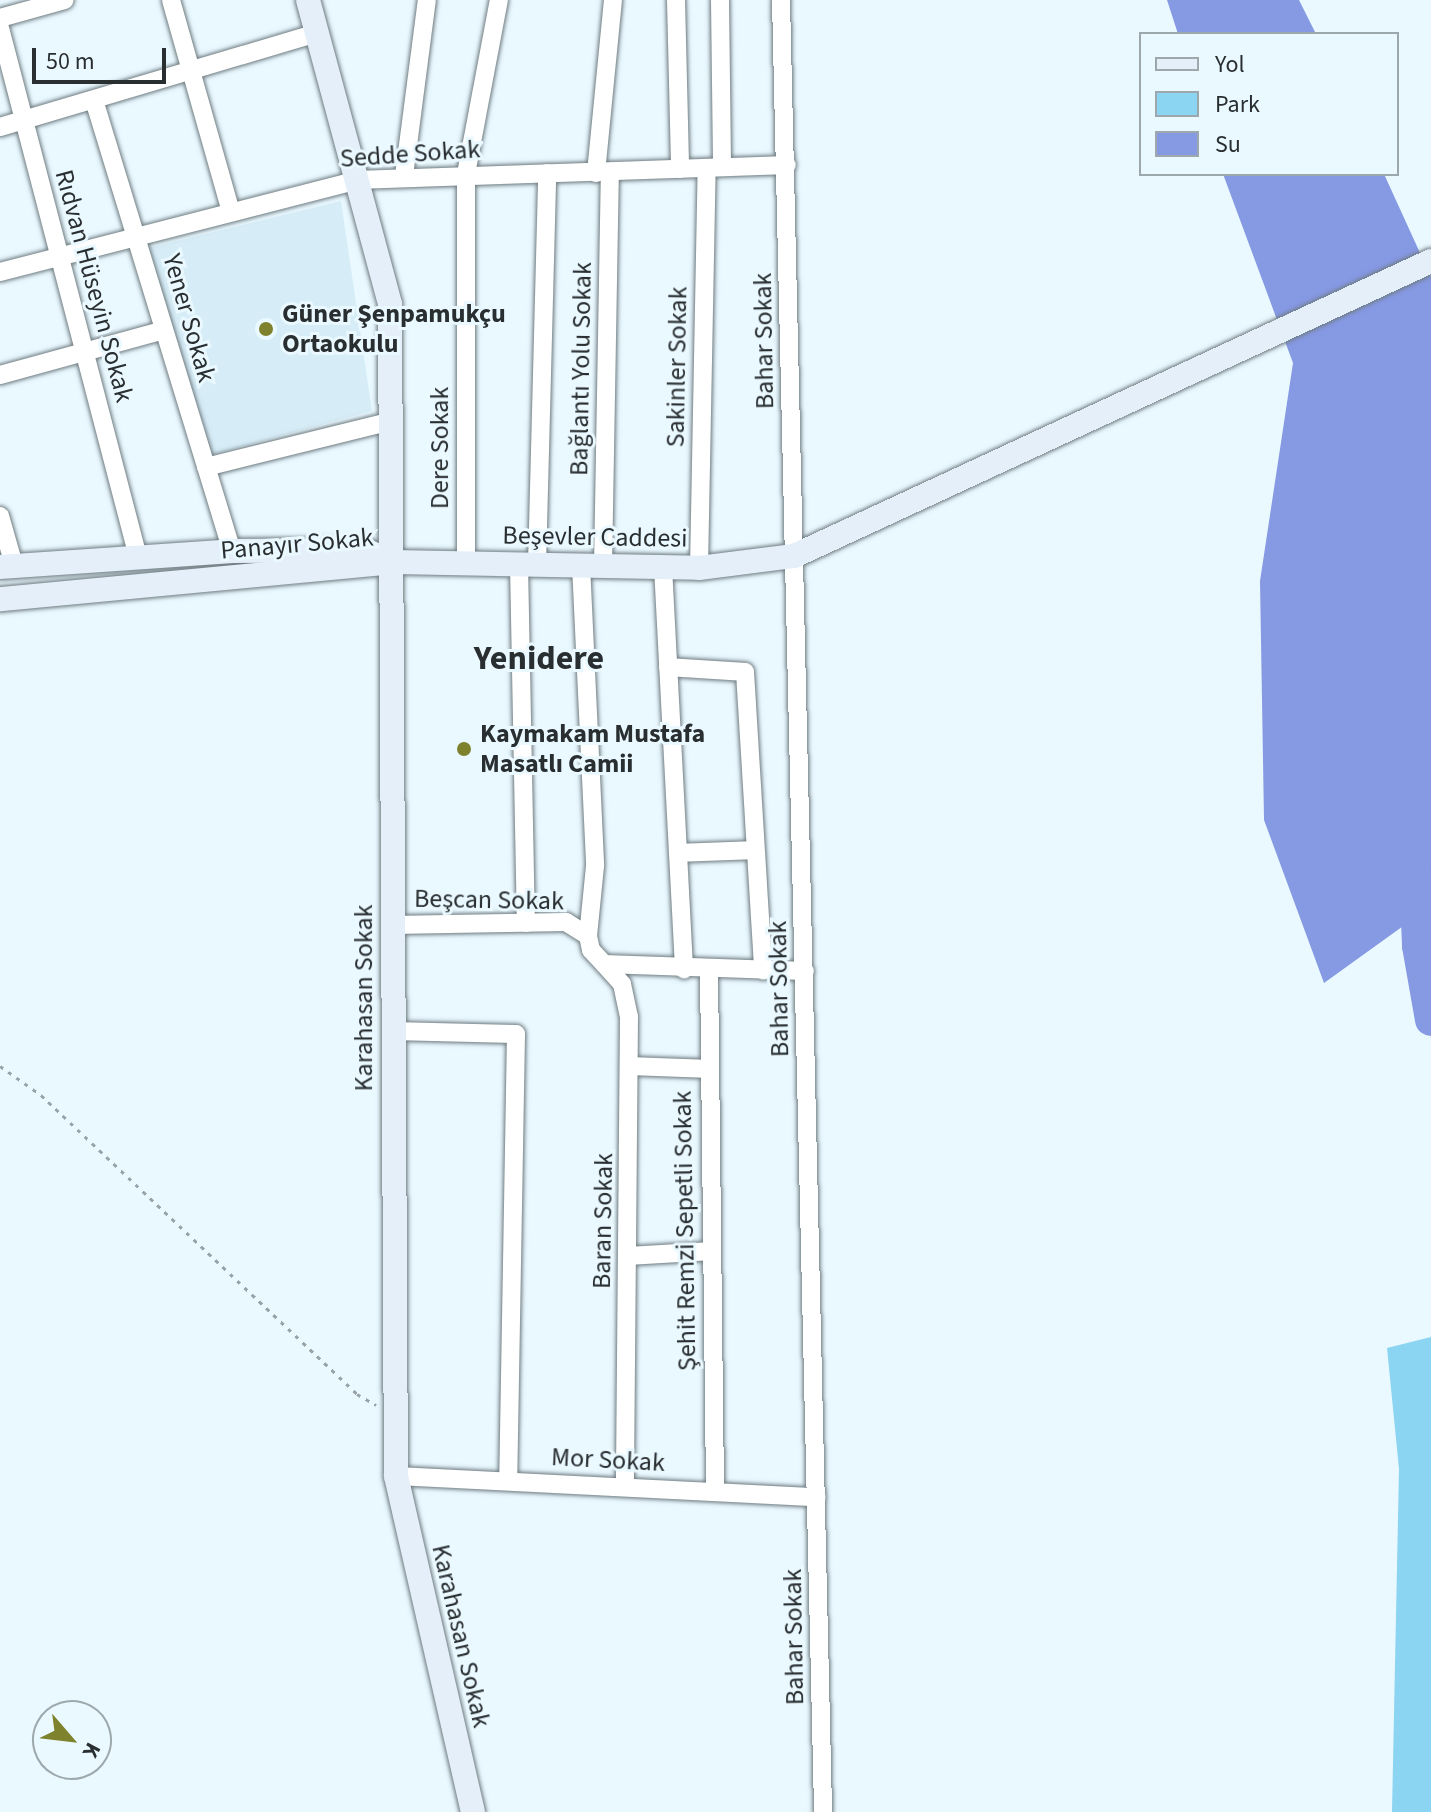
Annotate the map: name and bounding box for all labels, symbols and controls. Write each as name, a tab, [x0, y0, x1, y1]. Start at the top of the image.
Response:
scale bar	[36, 32, 170, 82]
legend	[1139, 32, 1399, 176]
text: 50 m	[46, 44, 95, 79]
text: Yol	[1215, 47, 1245, 82]
text: Park	[1215, 87, 1260, 122]
text: Su	[1215, 127, 1241, 162]
street label: Sedde Sokak	[339, 134, 481, 174]
street label: Rıdvan Hüseyin Sokak	[48, 166, 140, 406]
street label: Yener Sokak	[156, 250, 222, 386]
street label: Bağlantı Yolu Sokak	[564, 262, 598, 476]
street label: Bahar Sokak	[747, 273, 781, 409]
street label: Sakinler Sokak	[660, 286, 694, 448]
place label: Güner Şenpamukçu Ortaokulu	[282, 298, 506, 360]
marker: Güner Şenpamukçu Ortaokulu	[257, 320, 275, 338]
street label: Dere Sokak	[424, 387, 456, 509]
street label: Beşevler Caddesi	[502, 520, 688, 554]
street label: Panayır Sokak	[219, 522, 375, 566]
district label: Yenidere	[474, 639, 604, 679]
place label: Kaymakam Mustafa Masatlı Camii	[480, 718, 705, 780]
marker: Kaymakam Mustafa Masatlı Camii	[455, 740, 473, 758]
street label: Beşcan Sokak	[414, 883, 564, 917]
street label: Karahasan Sokak	[348, 905, 380, 1091]
street label: Bahar Sokak	[762, 921, 796, 1057]
street label: Şehit Remzi Sepetli Sokak	[667, 1091, 703, 1371]
street label: Baran Sokak	[586, 1153, 620, 1289]
street label: Mor Sokak	[550, 1441, 666, 1479]
street label: Karahasan Sokak	[425, 1541, 497, 1731]
street label: Bahar Sokak	[777, 1569, 811, 1705]
north arrow	[32, 1700, 112, 1780]
text: K	[74, 1737, 109, 1764]

